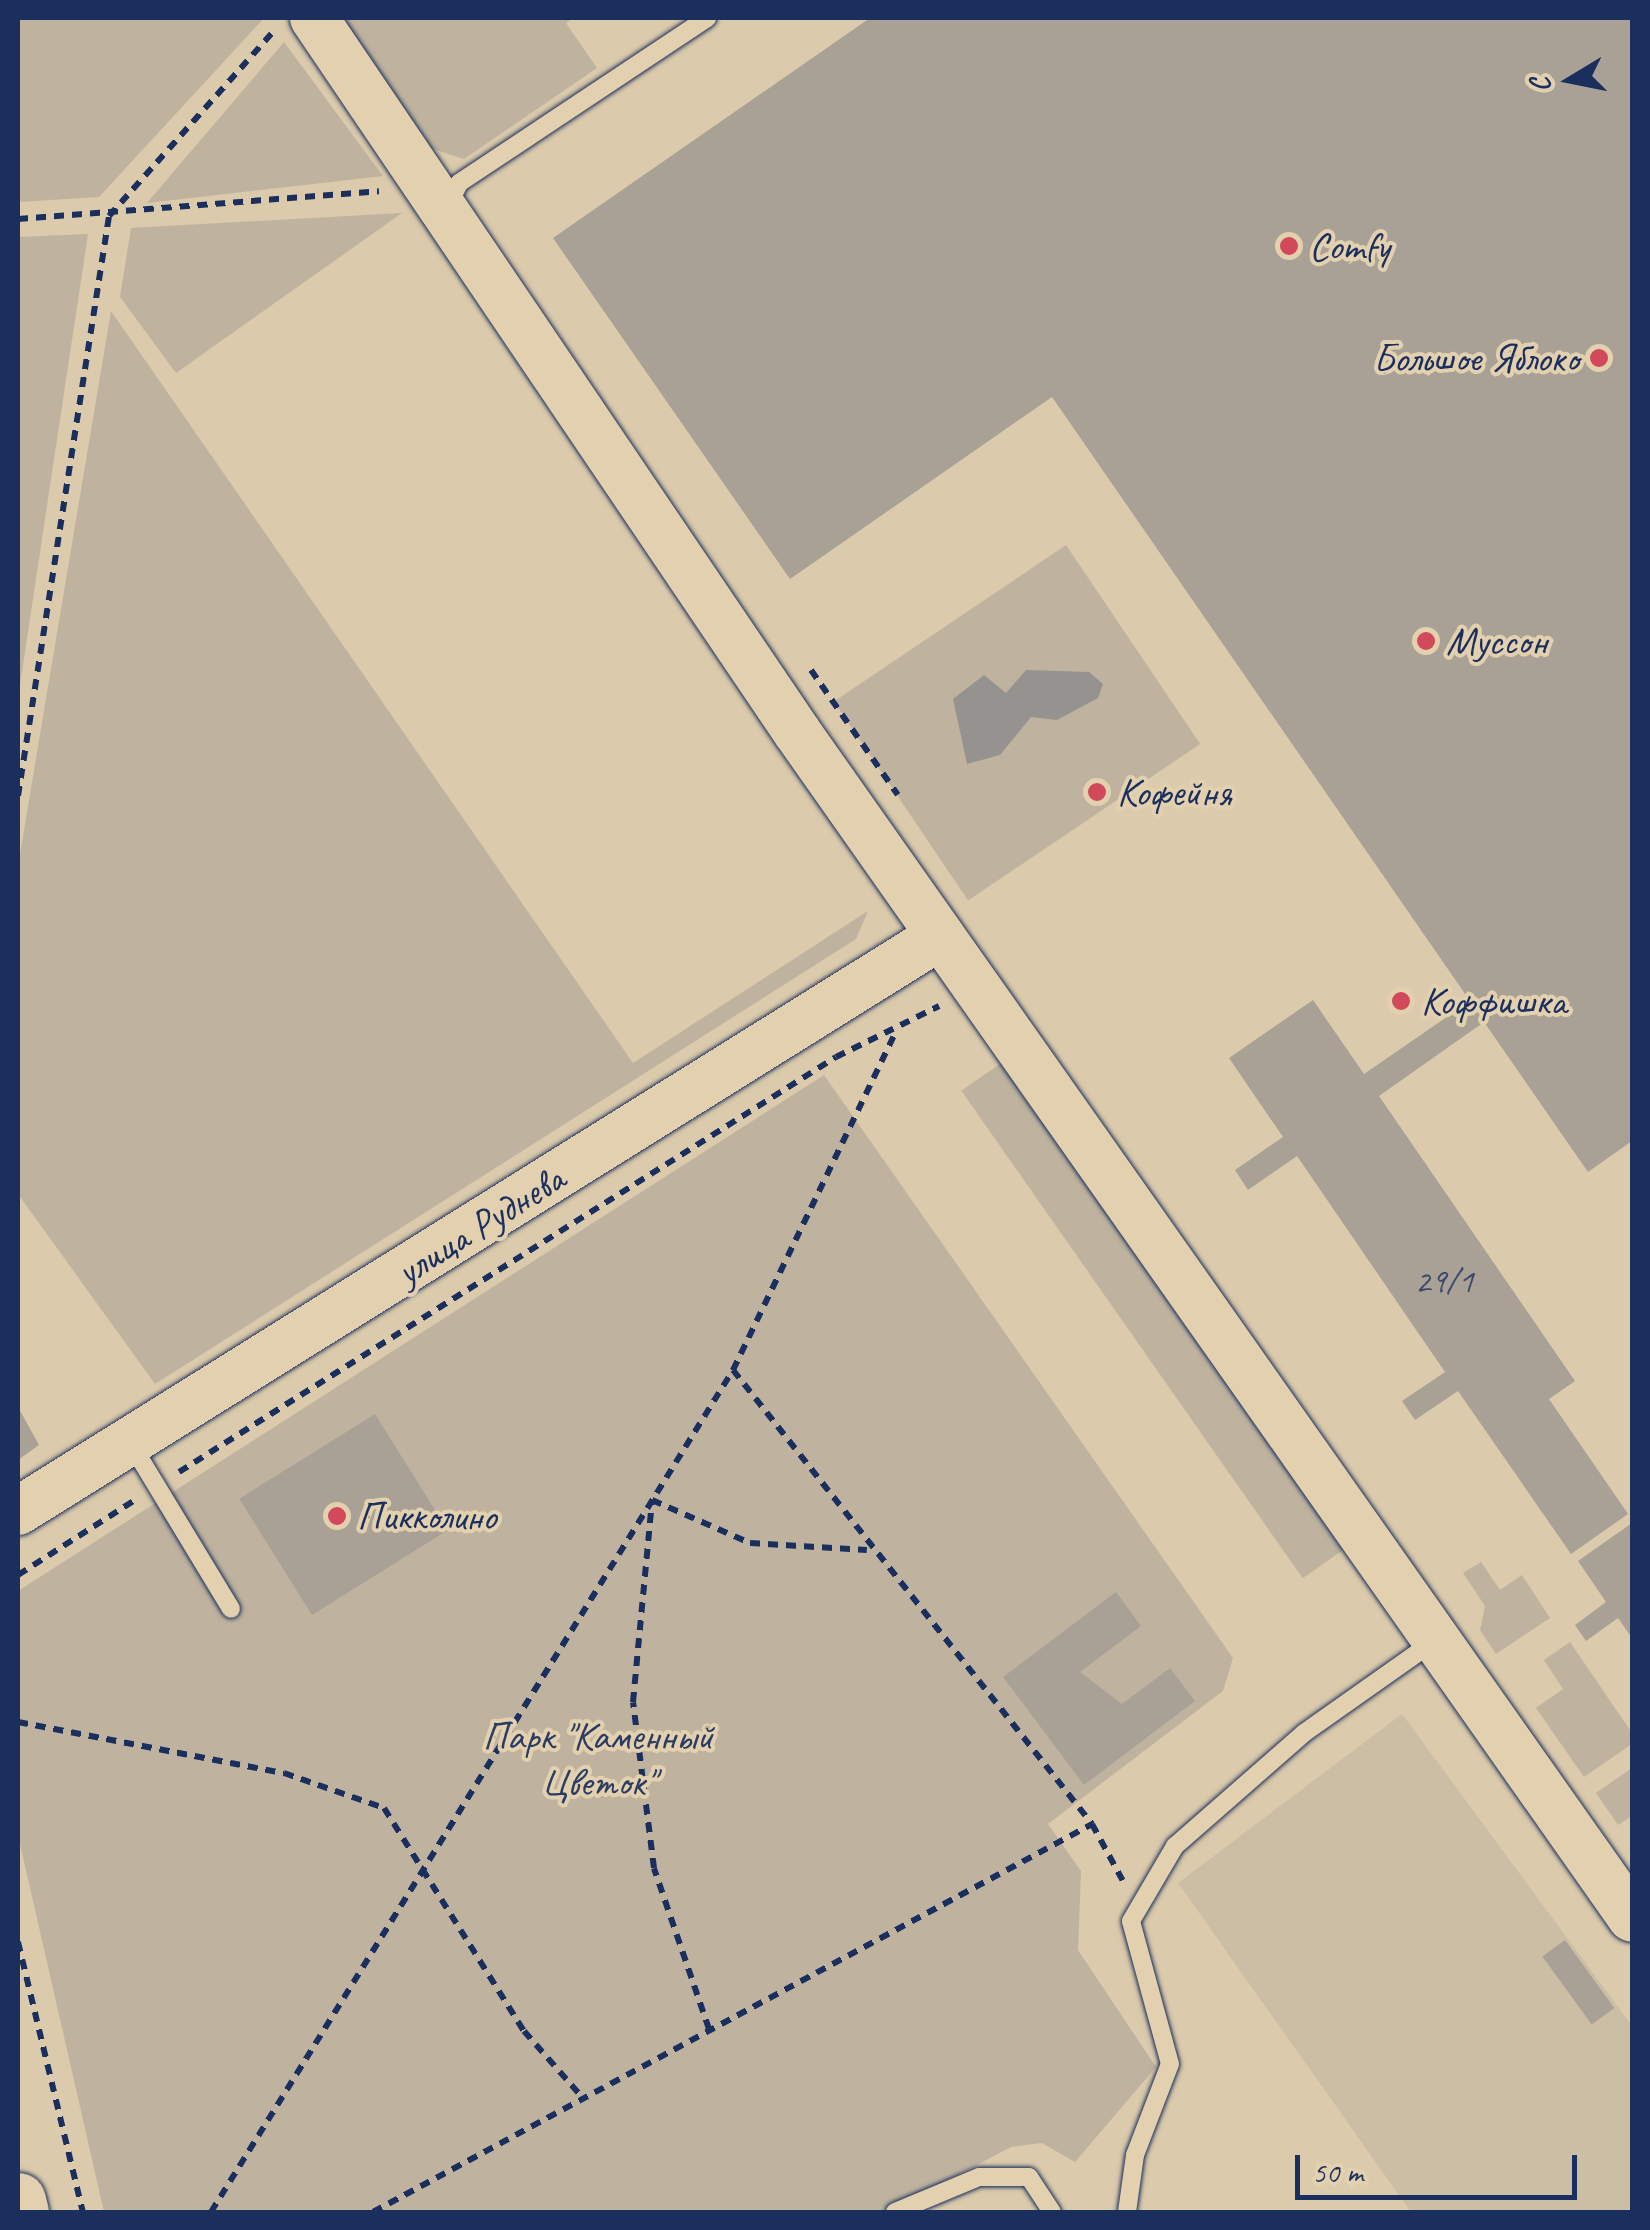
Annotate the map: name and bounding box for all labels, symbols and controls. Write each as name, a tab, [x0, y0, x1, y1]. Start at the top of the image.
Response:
north arrow	[1520, 30, 1620, 130]
text: С	[1522, 75, 1558, 95]
place label: Comfy	[1309, 222, 1390, 270]
marker: Comfy	[1278, 235, 1300, 257]
place label: Большое Яблоко	[1373, 334, 1579, 382]
marker: Большое Яблоко	[1588, 347, 1610, 369]
place label: Муссон	[1446, 617, 1547, 665]
marker: Муссон	[1415, 630, 1437, 652]
place label: Кофейня	[1117, 768, 1231, 816]
marker: Кофейня	[1086, 781, 1108, 803]
place label: Коффишка	[1421, 977, 1566, 1025]
marker: Коффишка	[1390, 990, 1412, 1012]
street label: улица Руднева	[387, 1154, 573, 1296]
house number: 29/1	[1415, 1260, 1473, 1302]
place label: Пикколино	[357, 1492, 496, 1540]
marker: Пикколино	[326, 1505, 348, 1527]
park label: Парк "Каменный Цветок"	[483, 1712, 713, 1806]
scale bar	[1300, 2135, 1582, 2197]
text: 50 m	[1312, 2153, 1363, 2191]

